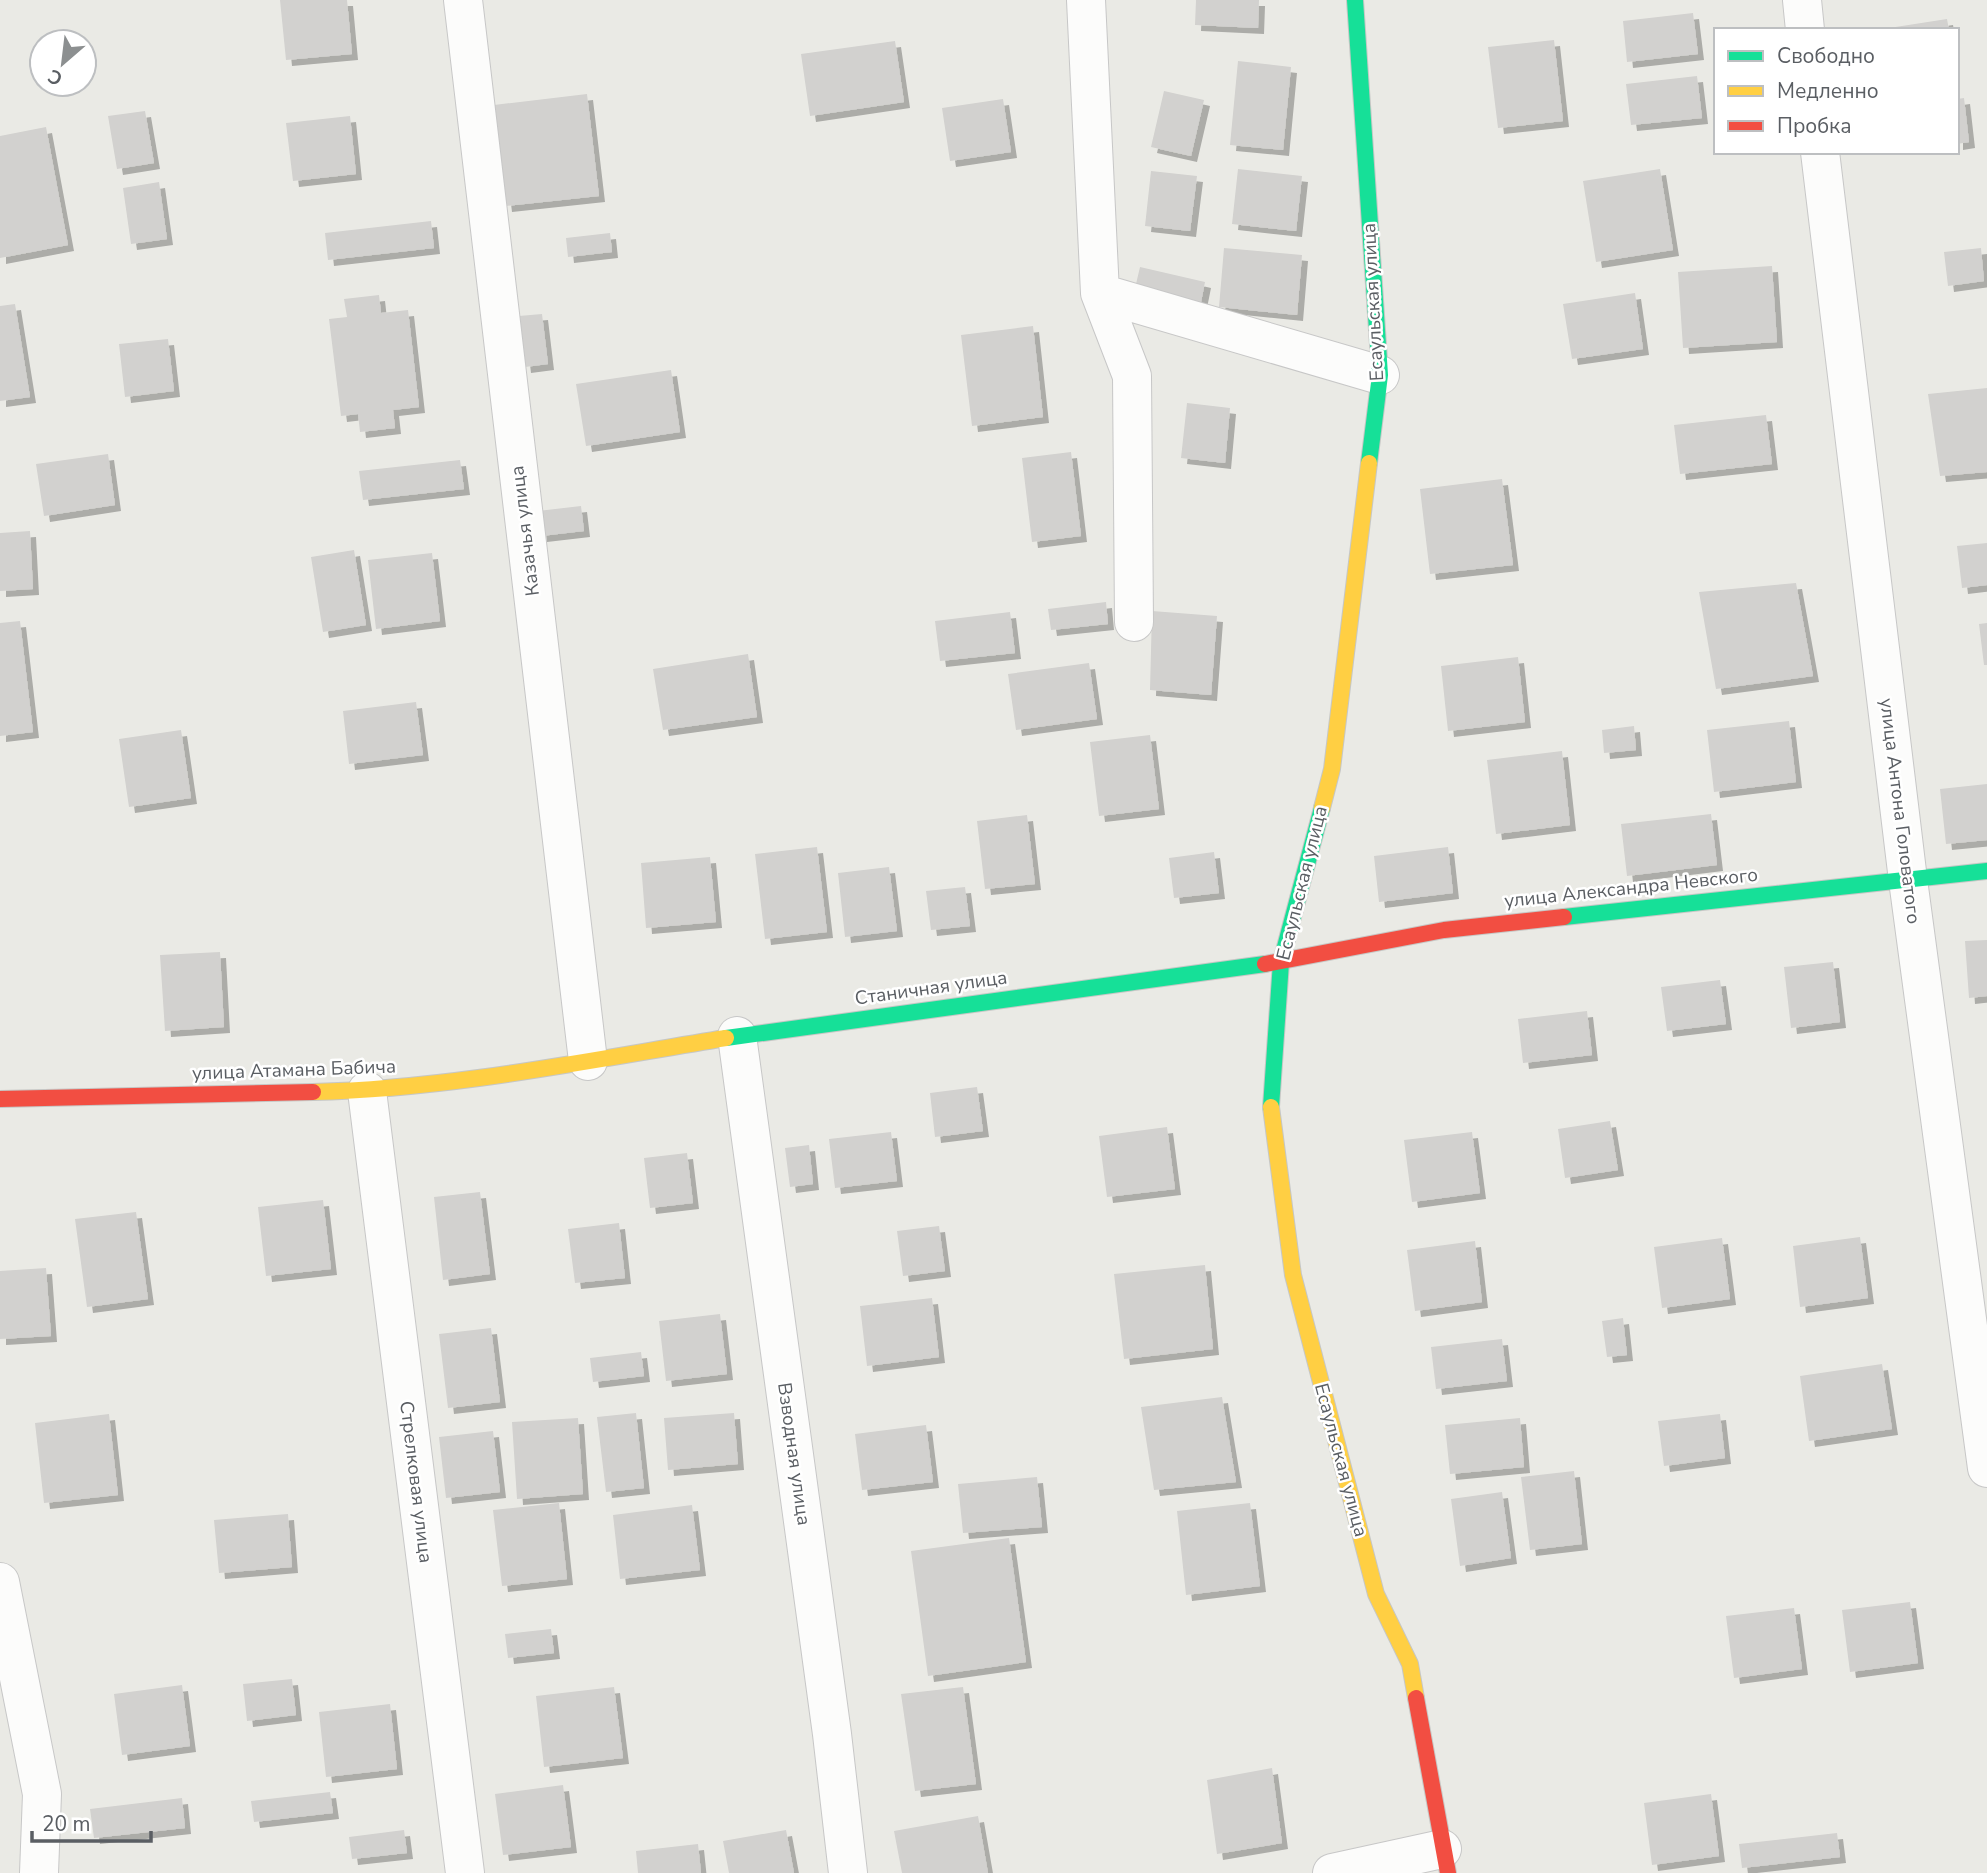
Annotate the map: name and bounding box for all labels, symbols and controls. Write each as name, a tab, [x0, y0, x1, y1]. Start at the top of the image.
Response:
north arrow	[28, 28, 98, 98]
legend	[1714, 28, 1959, 154]
text: Свободно	[1777, 42, 1875, 70]
text: С	[44, 63, 67, 92]
text: Медленно	[1777, 77, 1879, 105]
text: Пробка	[1777, 112, 1851, 140]
street label: Есаульская улица	[1356, 222, 1390, 382]
street label: Казачья улица	[504, 464, 546, 598]
street label: улица Антона Головатого	[1873, 697, 1927, 925]
street label: Есаульская улица	[1270, 803, 1334, 963]
street label: улица Александра Невского	[1503, 862, 1759, 914]
street label: Станичная улица	[853, 964, 1009, 1012]
street label: улица Атамана Бабича	[191, 1053, 397, 1087]
street label: Есаульская улица	[1308, 1380, 1374, 1540]
street label: Взводная улица	[771, 1381, 817, 1527]
street label: Стрелковая улица	[393, 1399, 439, 1565]
scale bar	[32, 1800, 150, 1844]
text: 20 m	[42, 1810, 91, 1838]

